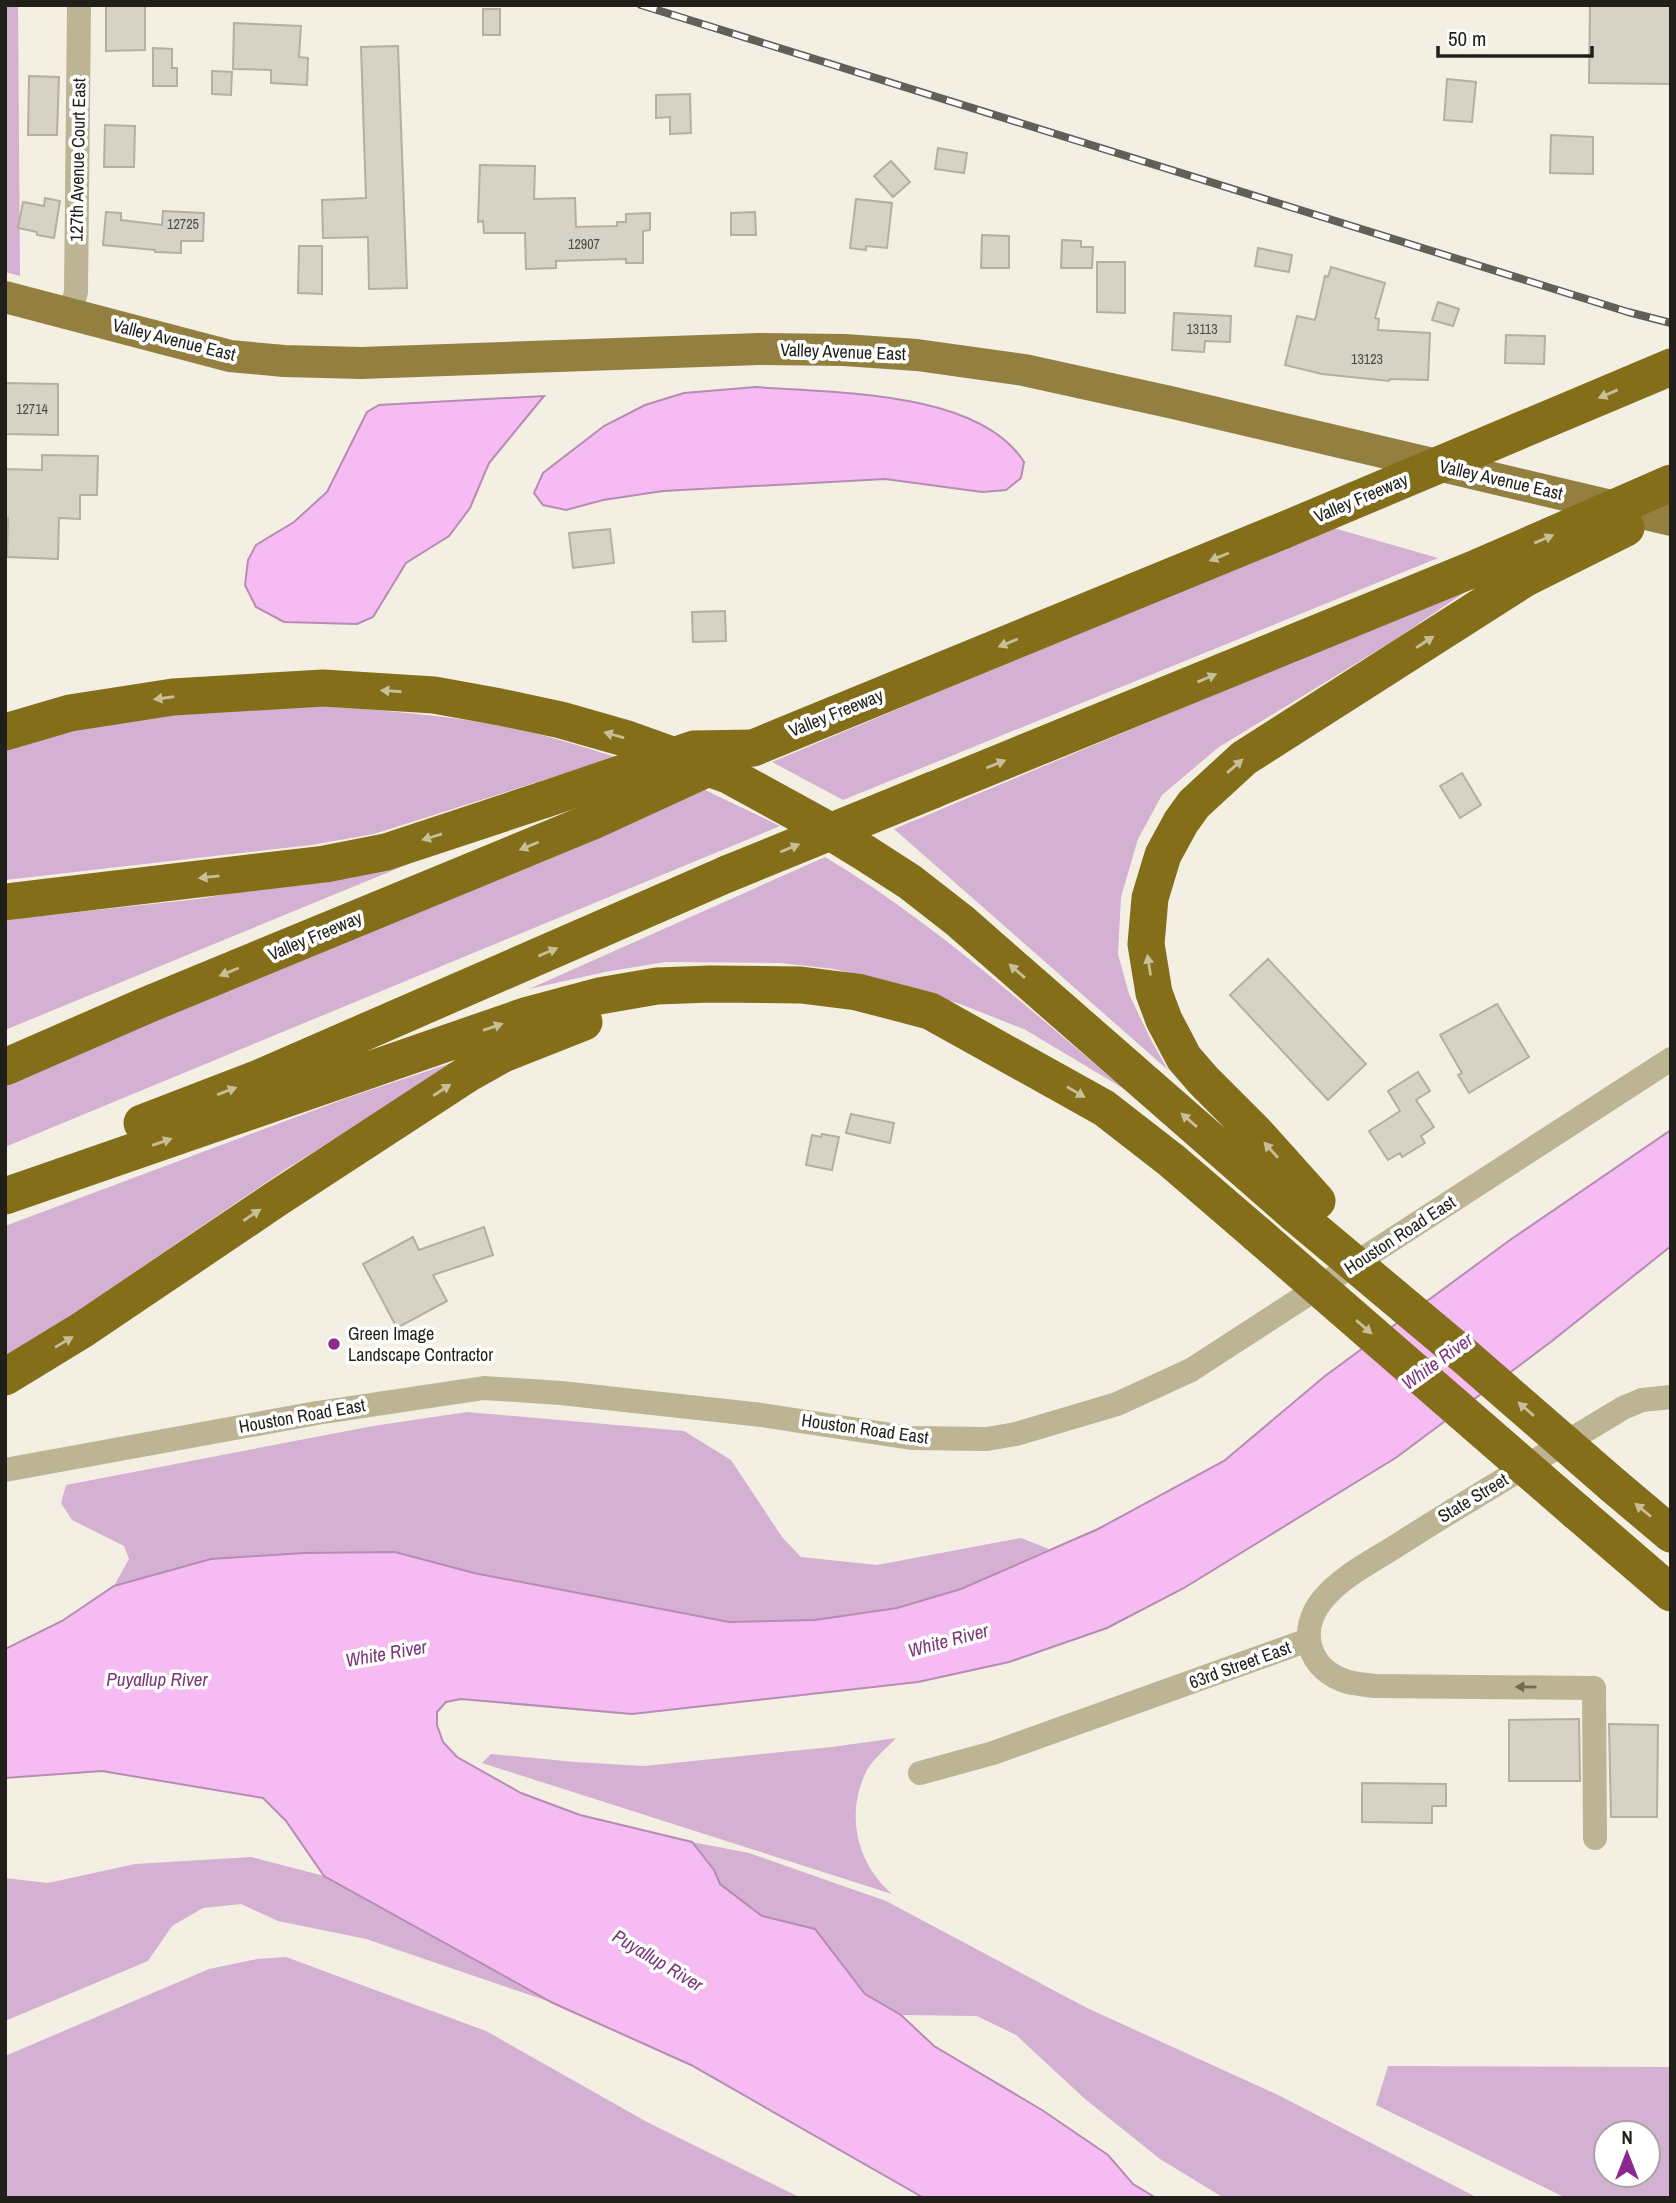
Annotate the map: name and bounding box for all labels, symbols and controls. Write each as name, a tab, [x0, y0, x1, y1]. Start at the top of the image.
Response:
scale bar	[1438, 14, 1592, 58]
text: 50 m	[1448, 24, 1486, 53]
street label: 127th Avenue Court East	[64, 78, 91, 242]
house number: 12725	[167, 215, 199, 233]
house number: 12907	[568, 235, 600, 253]
street label: Valley Avenue East	[110, 312, 238, 367]
house number: 13113	[1186, 320, 1218, 338]
street label: Valley Avenue East	[780, 337, 906, 366]
house number: 13123	[1351, 350, 1383, 368]
one-way arrow	[1597, 388, 1618, 399]
house number: 12714	[16, 400, 49, 418]
street label: Valley Avenue East	[1437, 453, 1565, 506]
street label: Valley Freeway	[1310, 466, 1412, 529]
one-way arrow	[1534, 533, 1555, 544]
one-way arrow	[1208, 552, 1229, 563]
one-way arrow	[1416, 636, 1435, 649]
one-way arrow	[998, 637, 1018, 649]
one-way arrow	[1196, 673, 1217, 684]
street label: Valley Freeway	[785, 682, 887, 743]
one-way arrow	[380, 685, 402, 696]
one-way arrow	[153, 693, 175, 704]
one-way arrow	[603, 730, 624, 740]
one-way arrow	[985, 759, 1006, 770]
one-way arrow	[1226, 759, 1243, 774]
one-way arrow	[421, 833, 442, 843]
one-way arrow	[519, 841, 540, 852]
one-way arrow	[779, 843, 800, 854]
one-way arrow	[198, 872, 220, 883]
street label: Valley Freeway	[264, 904, 366, 967]
one-way arrow	[538, 946, 559, 957]
one-way arrow	[1143, 954, 1154, 976]
one-way arrow	[1009, 964, 1026, 979]
one-way arrow	[219, 966, 240, 977]
one-way arrow	[483, 1021, 504, 1032]
one-way arrow	[433, 1083, 452, 1096]
one-way arrow	[217, 1085, 238, 1096]
one-way arrow	[1066, 1086, 1086, 1098]
one-way arrow	[1180, 1112, 1198, 1128]
one-way arrow	[152, 1136, 173, 1147]
one-way arrow	[1264, 1142, 1280, 1159]
street label: Houston Road East	[1339, 1189, 1460, 1280]
one-way arrow	[243, 1208, 261, 1222]
one-way arrow	[1356, 1319, 1373, 1334]
place label: Green Image Landscape Contractor	[348, 1321, 493, 1367]
water label: White River	[1396, 1326, 1479, 1396]
one-way arrow	[54, 1335, 73, 1348]
marker: Green Image Landscape Contractor	[326, 1336, 342, 1352]
street label: Houston Road East	[237, 1392, 367, 1439]
one-way arrow	[1518, 1401, 1535, 1417]
street label: Houston Road East	[800, 1407, 930, 1450]
street label: State Street	[1433, 1467, 1513, 1528]
one-way arrow	[1634, 1503, 1651, 1518]
water label: White River	[905, 1617, 992, 1663]
water label: White River	[343, 1633, 430, 1673]
street label: 63rd Street East	[1185, 1635, 1294, 1695]
water label: Puyallup River	[106, 1666, 208, 1692]
one-way arrow	[1515, 1682, 1537, 1693]
water label: Puyallup River	[608, 1923, 709, 1998]
north arrow	[1592, 2119, 1662, 2189]
text: N	[1621, 2124, 1633, 2150]

